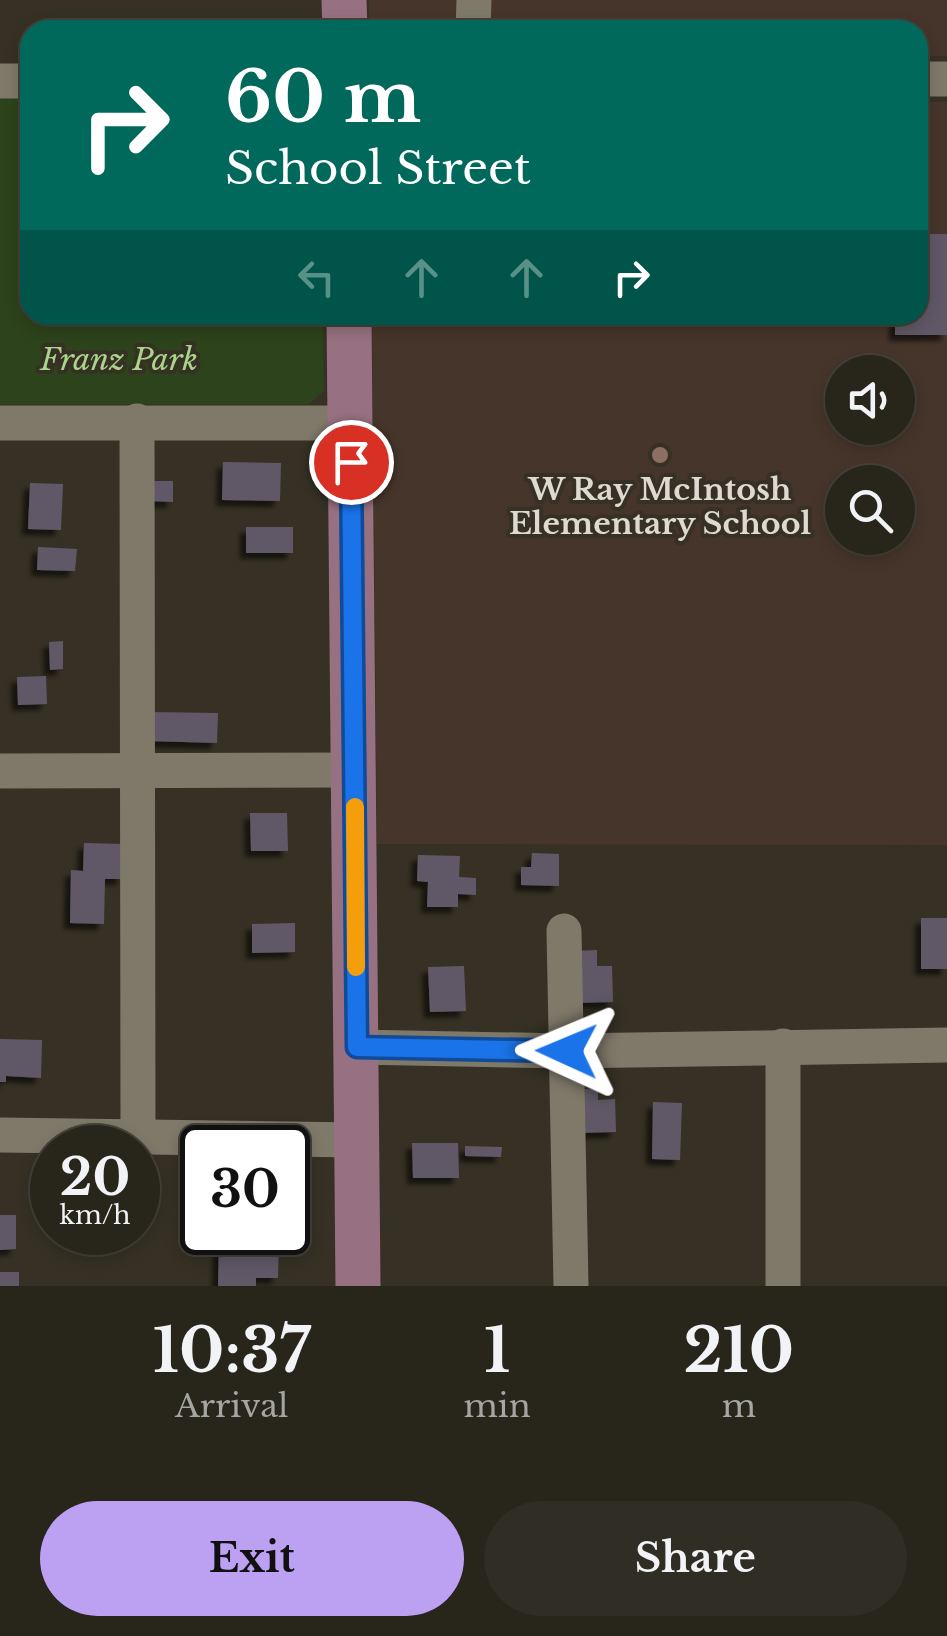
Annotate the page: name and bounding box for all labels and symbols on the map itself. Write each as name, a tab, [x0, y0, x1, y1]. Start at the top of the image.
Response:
park label: Franz Park	[39, 341, 198, 378]
pin	[309, 420, 394, 505]
marker: W Ray McIntosh Elementary School	[649, 444, 671, 466]
place label: W Ray McIntosh Elementary School	[509, 471, 811, 542]
position arrow	[515, 999, 619, 1103]
speed limit sign: 30	[180, 1125, 310, 1255]

